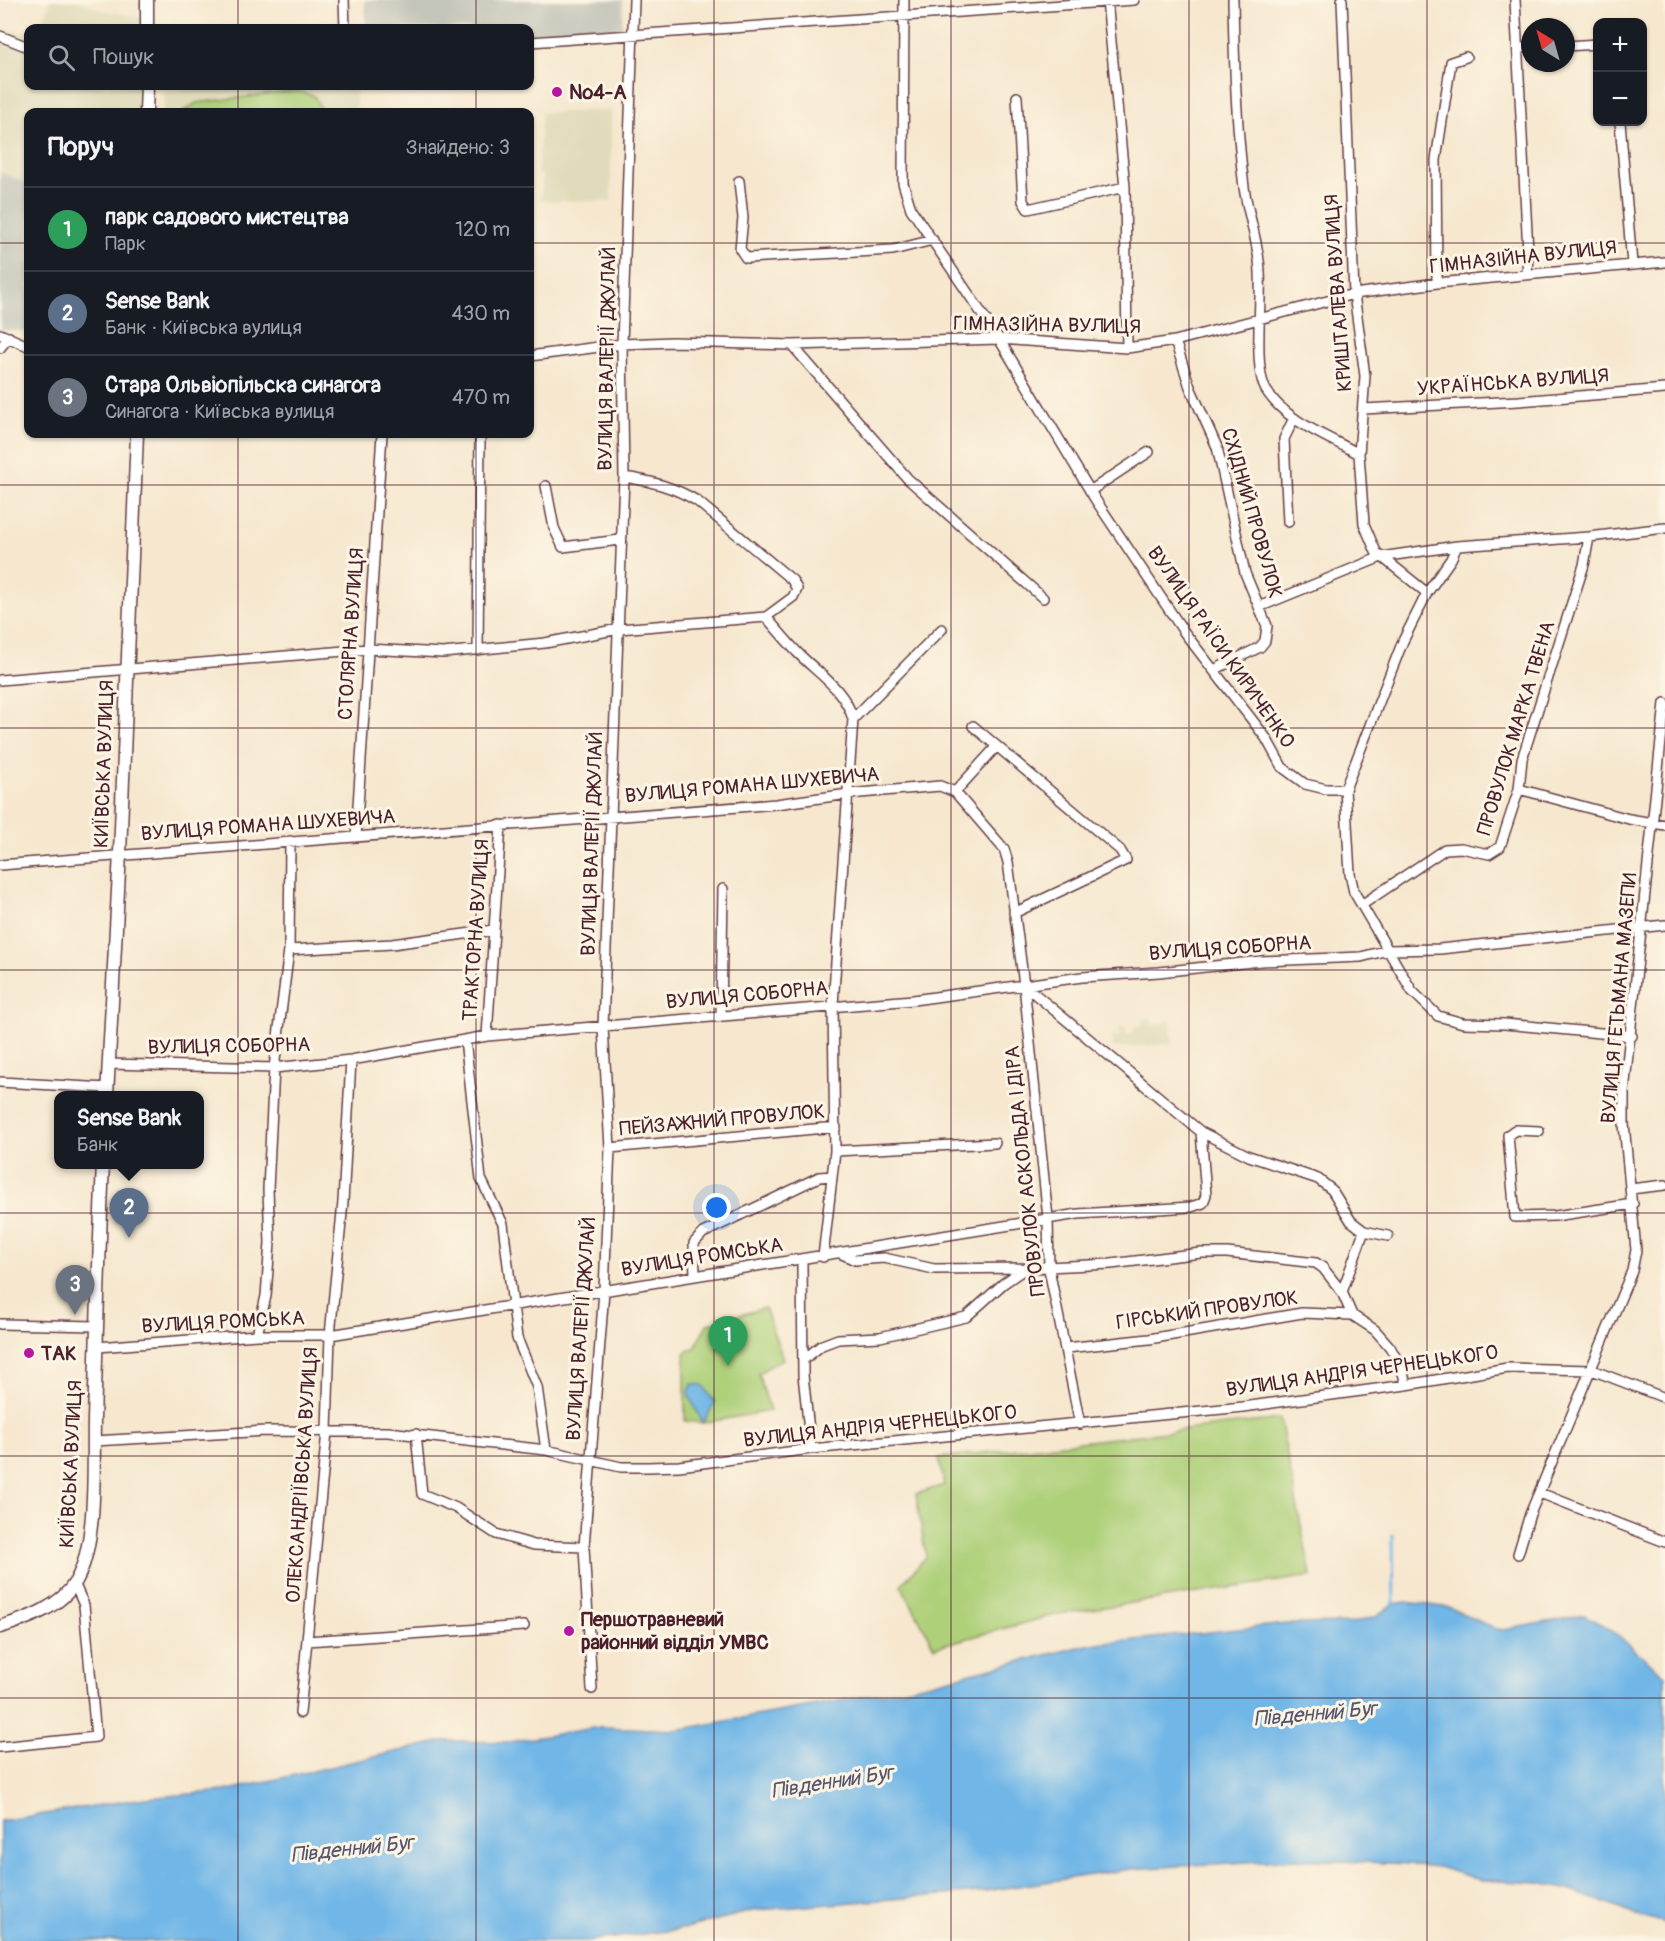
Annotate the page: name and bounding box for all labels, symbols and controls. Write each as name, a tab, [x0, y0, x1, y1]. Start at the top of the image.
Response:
north arrow	[1521, 18, 1575, 72]
map controls	[1593, 18, 1647, 126]
button: +	[1593, 18, 1647, 72]
search box	[24, 24, 534, 90]
icon: search	[45, 41, 78, 74]
text: Пошук	[93, 43, 154, 71]
button: −	[1593, 72, 1647, 126]
place label: №4-А	[569, 80, 626, 105]
marker: №4-А	[550, 85, 564, 99]
text: Поруч	[48, 131, 114, 163]
text: Знайдено: 3	[406, 135, 510, 160]
street label: КРИШТАЛЕВА ВУЛИЦЯ	[1319, 193, 1357, 393]
text: парк садового мистецтва	[105, 203, 349, 231]
text: 1	[64, 217, 71, 242]
text: 120 m	[455, 217, 510, 242]
text: Парк	[105, 231, 146, 256]
street label: ГІМНАЗІЙНА ВУЛИЦЯ	[1428, 235, 1618, 279]
street label: ВУЛИЦЯ ВАЛЕРІЇ ДЖУЛАЙ	[593, 247, 621, 471]
text: Sense Bank	[105, 287, 209, 315]
text: 2	[62, 301, 73, 326]
text: 430 m	[451, 301, 510, 326]
street label: ГІМНАЗІЙНА ВУЛИЦЯ	[953, 311, 1141, 339]
text: Банк · Київська вулиця	[105, 315, 302, 340]
street label: УКРАЇНСЬКА ВУЛИЦЯ	[1416, 363, 1610, 401]
text: Стара Ольвіопільска синагога	[105, 371, 381, 399]
text: 3	[62, 385, 73, 410]
text: 470 m	[452, 385, 510, 410]
text: Синагога · Київська вулиця	[105, 399, 334, 424]
street label: СХІДНИЙ ПРОВУЛОК	[1216, 425, 1288, 601]
street label: ВУЛИЦЯ РАЇСИ КИРИЧЕНКО	[1142, 541, 1300, 753]
street label: СТОЛЯРНА ВУЛИЦЯ	[333, 547, 369, 721]
street label: ПРОВУЛОК МАРКА ТВЕНА	[1471, 618, 1561, 838]
street label: КИЇВСЬКА ВУЛИЦЯ	[89, 680, 119, 848]
street label: ВУЛИЦЯ ВАЛЕРІЇ ДЖУЛАЙ	[576, 732, 608, 956]
street label: ВУЛИЦЯ РОМАНА ШУХЕВИЧА	[624, 761, 880, 809]
street label: ВУЛИЦЯ РОМАНА ШУХЕВИЧА	[140, 804, 396, 846]
street label: ТРАКТОРНА ВУЛИЦЯ	[457, 838, 495, 1022]
street label: ВУЛИЦЯ ГЕТЬМАНА МАЗЕПИ	[1596, 872, 1642, 1124]
street label: ВУЛИЦЯ СОБОРНА	[1148, 930, 1312, 966]
street label: ВУЛИЦЯ СОБОРНА	[665, 975, 829, 1015]
street label: ВУЛИЦЯ СОБОРНА	[147, 1032, 311, 1060]
street label: ПРОВУЛОК АСКОЛЬДА І ДІРА	[999, 1044, 1051, 1298]
popup	[54, 1091, 204, 1169]
street label: ПЕЙЗАЖНИЙ ПРОВУЛОК	[618, 1099, 826, 1141]
text: Sense Bank	[77, 1104, 181, 1132]
text: Банк	[77, 1132, 118, 1157]
pin: 2	[110, 1188, 148, 1238]
your location	[702, 1193, 731, 1222]
street label: ВУЛИЦЯ ВАЛЕРІЇ ДЖУЛАЙ	[561, 1216, 601, 1442]
street label: ВУЛИЦЯ РОМСЬКА	[619, 1232, 785, 1282]
pin: 3	[56, 1266, 94, 1315]
street label: ГІРСЬКИЙ ПРОВУЛОК	[1114, 1285, 1300, 1335]
street label: ВУЛИЦЯ РОМСЬКА	[141, 1305, 305, 1339]
pin: 1	[708, 1316, 748, 1366]
street label: ВУЛИЦЯ АНДРІЯ ЧЕРНЕЦЬКОГО	[1224, 1340, 1500, 1402]
place label: ТАК	[40, 1341, 77, 1366]
marker: ТАК	[22, 1346, 36, 1360]
street label: ОЛЕКСАНДРІЇВСЬКА ВУЛИЦЯ	[281, 1346, 323, 1604]
street label: КИЇВСЬКА ВУЛИЦЯ	[54, 1379, 88, 1549]
street label: ВУЛИЦЯ АНДРІЯ ЧЕРНЕЦЬКОГО	[742, 1399, 1018, 1453]
place label: Першотравневий районний відділ УМВС	[581, 1607, 769, 1655]
marker: Першотравневий районний відділ УМВС	[562, 1624, 576, 1638]
water label: Південний Буг	[1252, 1695, 1380, 1733]
water label: Південний Буг	[769, 1759, 898, 1805]
water label: Південний Буг	[289, 1829, 418, 1869]

